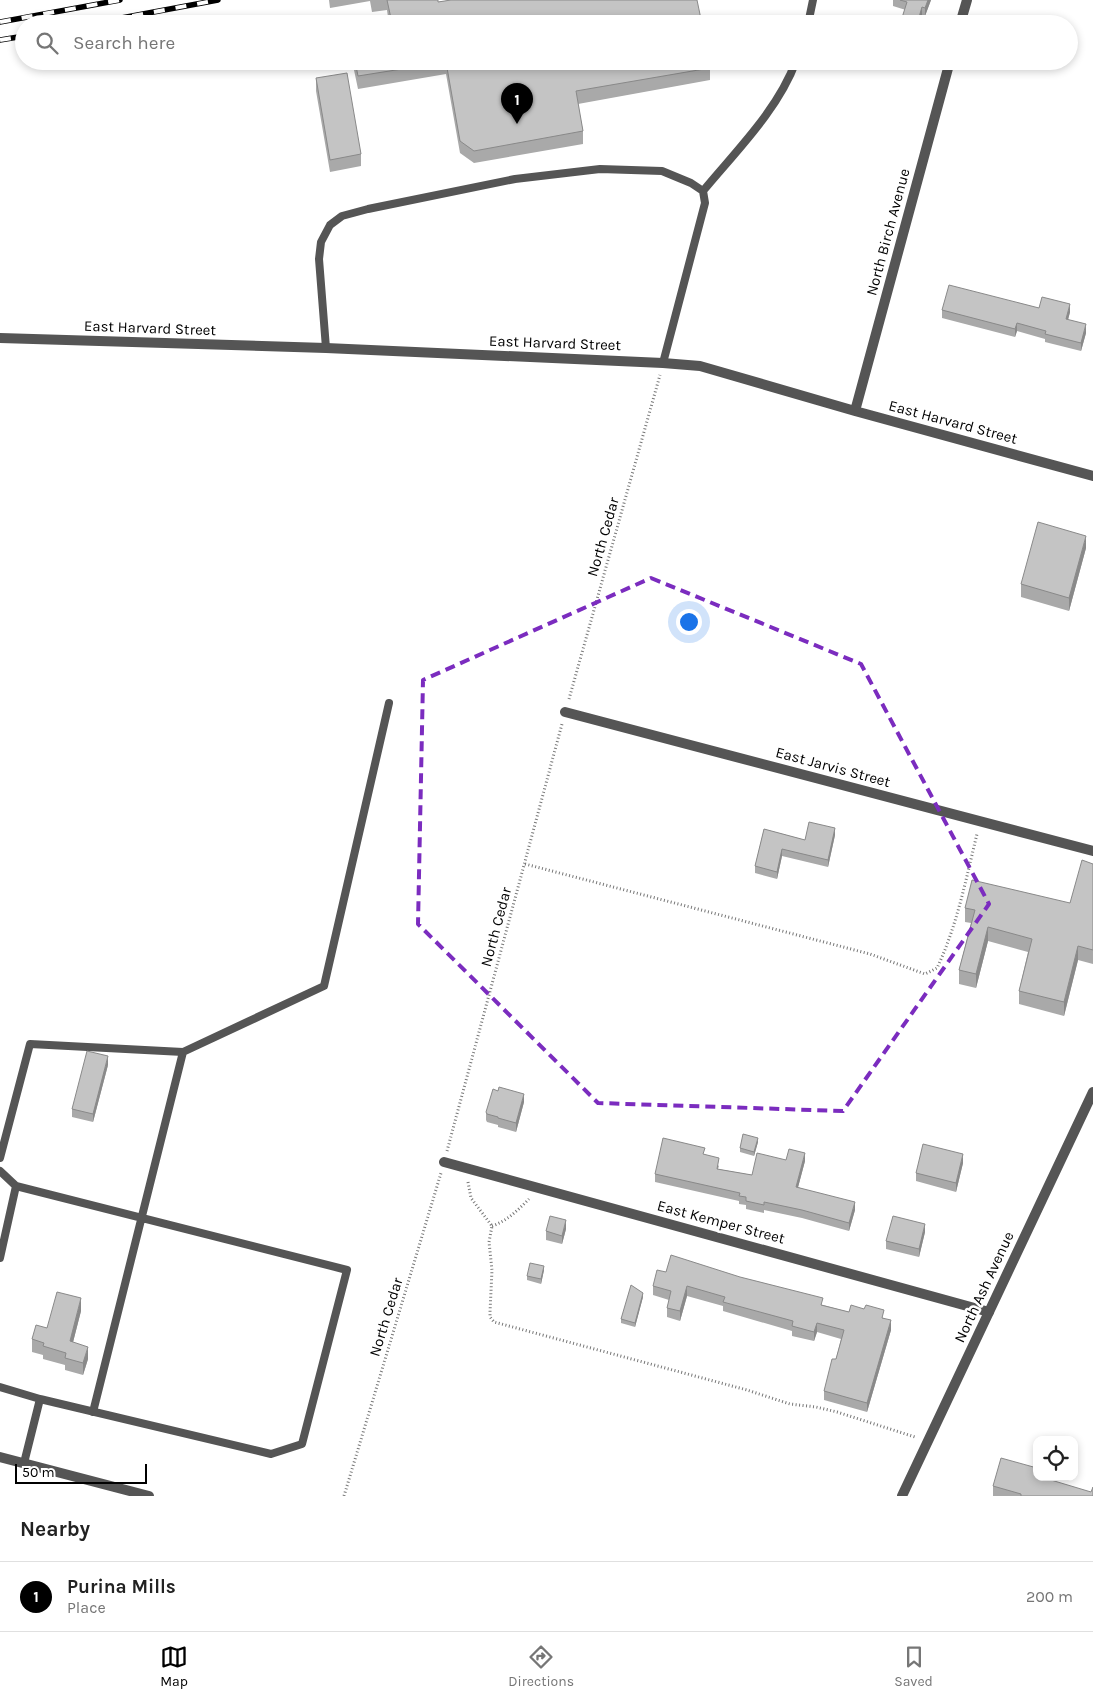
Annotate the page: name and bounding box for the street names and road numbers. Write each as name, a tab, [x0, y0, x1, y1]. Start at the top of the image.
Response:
street label: North Birch Avenue	[862, 166, 914, 298]
street label: East Harvard Street	[84, 317, 217, 339]
street label: East Harvard Street	[489, 332, 622, 354]
street label: East Harvard Street	[887, 396, 1020, 448]
street label: North Cedar	[583, 495, 623, 579]
street label: East Jarvis Street	[774, 743, 893, 791]
street label: North Cedar	[477, 885, 515, 969]
street label: East Kemper Street	[655, 1196, 787, 1248]
street label: North Ash Avenue	[950, 1229, 1018, 1345]
street label: North Cedar	[365, 1275, 407, 1359]

